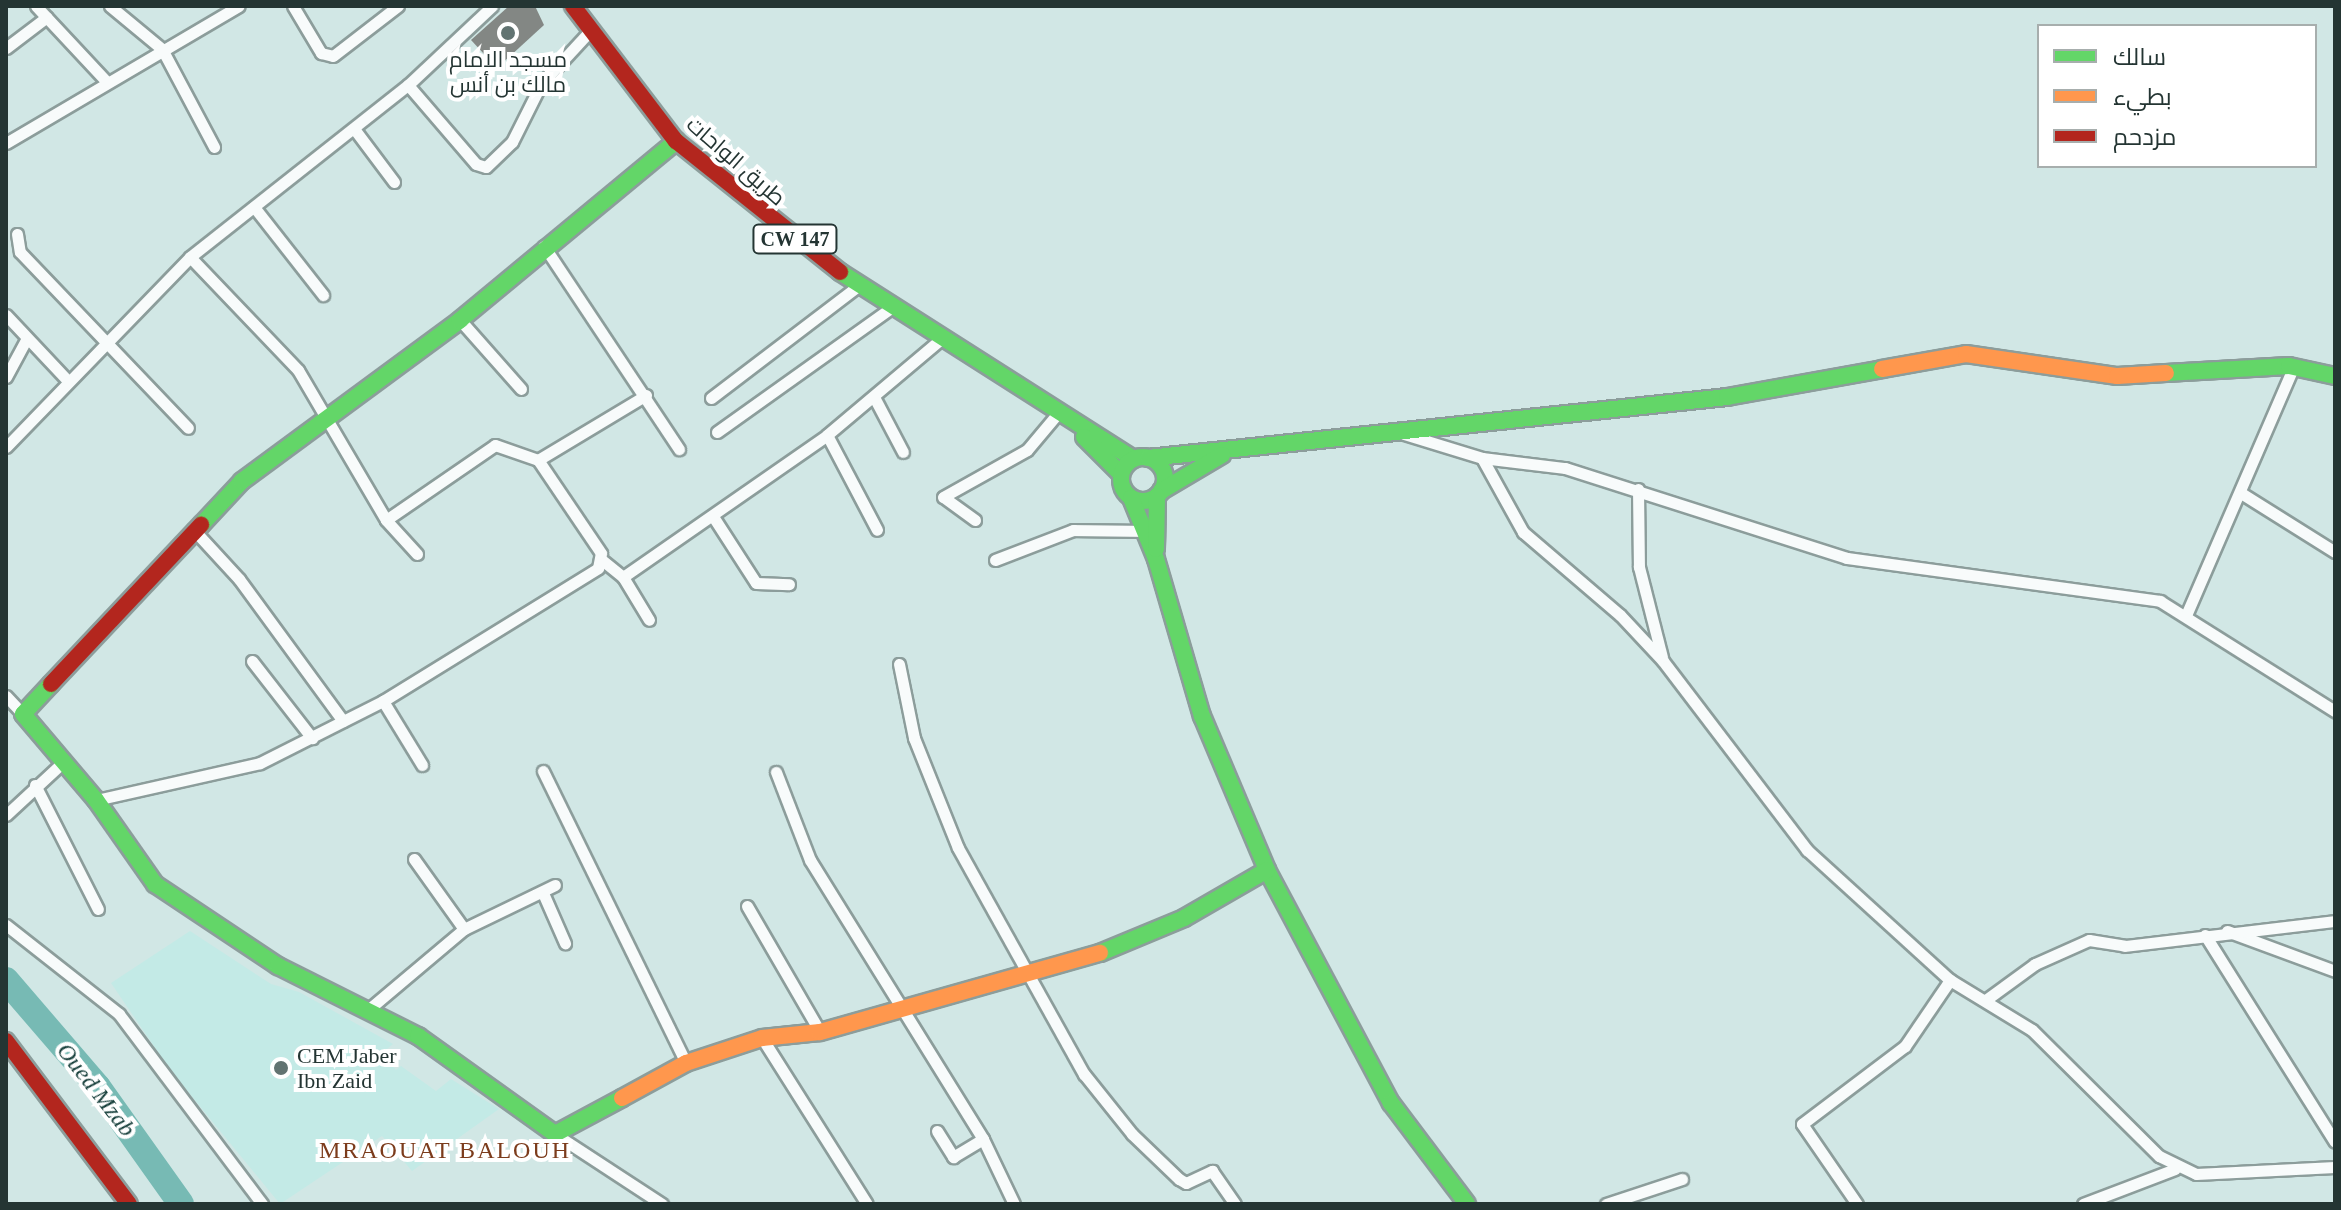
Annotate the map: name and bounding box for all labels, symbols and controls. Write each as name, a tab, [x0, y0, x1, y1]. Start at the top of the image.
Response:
marker: مسجد الإمام مالك بن أنس	[499, 24, 517, 42]
legend	[2037, 24, 2317, 168]
text: سالك	[2113, 44, 2166, 70]
place label: مسجد الإمام مالك بن أنس	[449, 46, 567, 98]
text: بطيء	[2113, 84, 2172, 110]
street label: طريق الواحات	[681, 111, 791, 211]
text: مزدحم	[2113, 124, 2176, 150]
road number: CW 147	[751, 223, 839, 255]
water label: Oued Mzab	[50, 1037, 142, 1143]
place label: CEM Jaber Ibn Zaid	[297, 1042, 397, 1094]
marker: CEM Jaber Ibn Zaid	[272, 1059, 290, 1077]
district label: MRAOUAT BALOUH	[319, 1137, 571, 1165]

